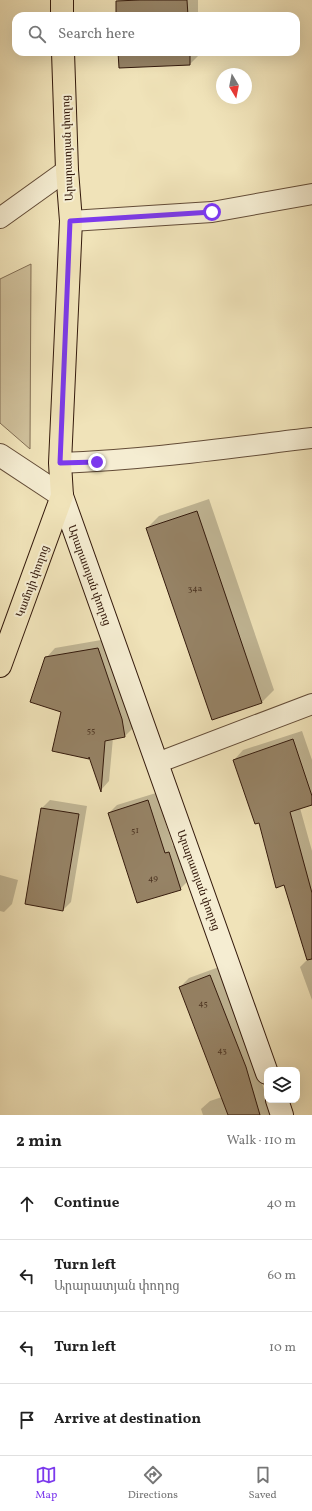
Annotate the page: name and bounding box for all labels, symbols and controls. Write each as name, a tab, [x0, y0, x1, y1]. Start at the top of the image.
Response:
search box	[12, 12, 300, 56]
icon: search	[26, 23, 48, 45]
text: Search here	[58, 24, 135, 45]
north arrow	[216, 68, 252, 104]
street label: Արարատյան փողոց	[59, 95, 78, 201]
route start	[203, 203, 221, 221]
route end	[88, 453, 106, 471]
street label: Արարատյան փողոց	[63, 523, 114, 628]
street label: Կամոյի փողոց	[13, 543, 53, 620]
house number: 34a	[188, 582, 203, 595]
house number: 55	[87, 724, 95, 737]
house number: 51	[131, 824, 139, 837]
street label: Արարատյան փողոց	[172, 828, 223, 933]
house number: 49	[148, 872, 158, 885]
house number: 45	[198, 997, 208, 1010]
house number: 43	[217, 1044, 227, 1057]
map controls	[264, 1067, 300, 1103]
button: layers	[264, 1067, 300, 1103]
text: 2 min	[16, 1130, 62, 1153]
text: Walk · 110 m	[227, 1132, 296, 1150]
icon: ahead	[16, 1193, 38, 1215]
text: Continue	[54, 1193, 119, 1214]
text: 40 m	[267, 1195, 296, 1213]
text: Turn left	[54, 1255, 116, 1276]
icon: left	[16, 1265, 38, 1287]
text: 60 m	[268, 1267, 296, 1285]
text: Արարատյան փողոց	[54, 1278, 180, 1296]
icon: left	[16, 1337, 38, 1359]
text: Turn left	[54, 1337, 116, 1358]
text: 10 m	[269, 1339, 296, 1357]
icon: arrive	[16, 1409, 38, 1431]
text: Arrive at destination	[54, 1409, 201, 1430]
tab: Map	[35, 1464, 57, 1503]
tab: Directions	[128, 1464, 178, 1503]
tab: Saved	[248, 1464, 277, 1503]

